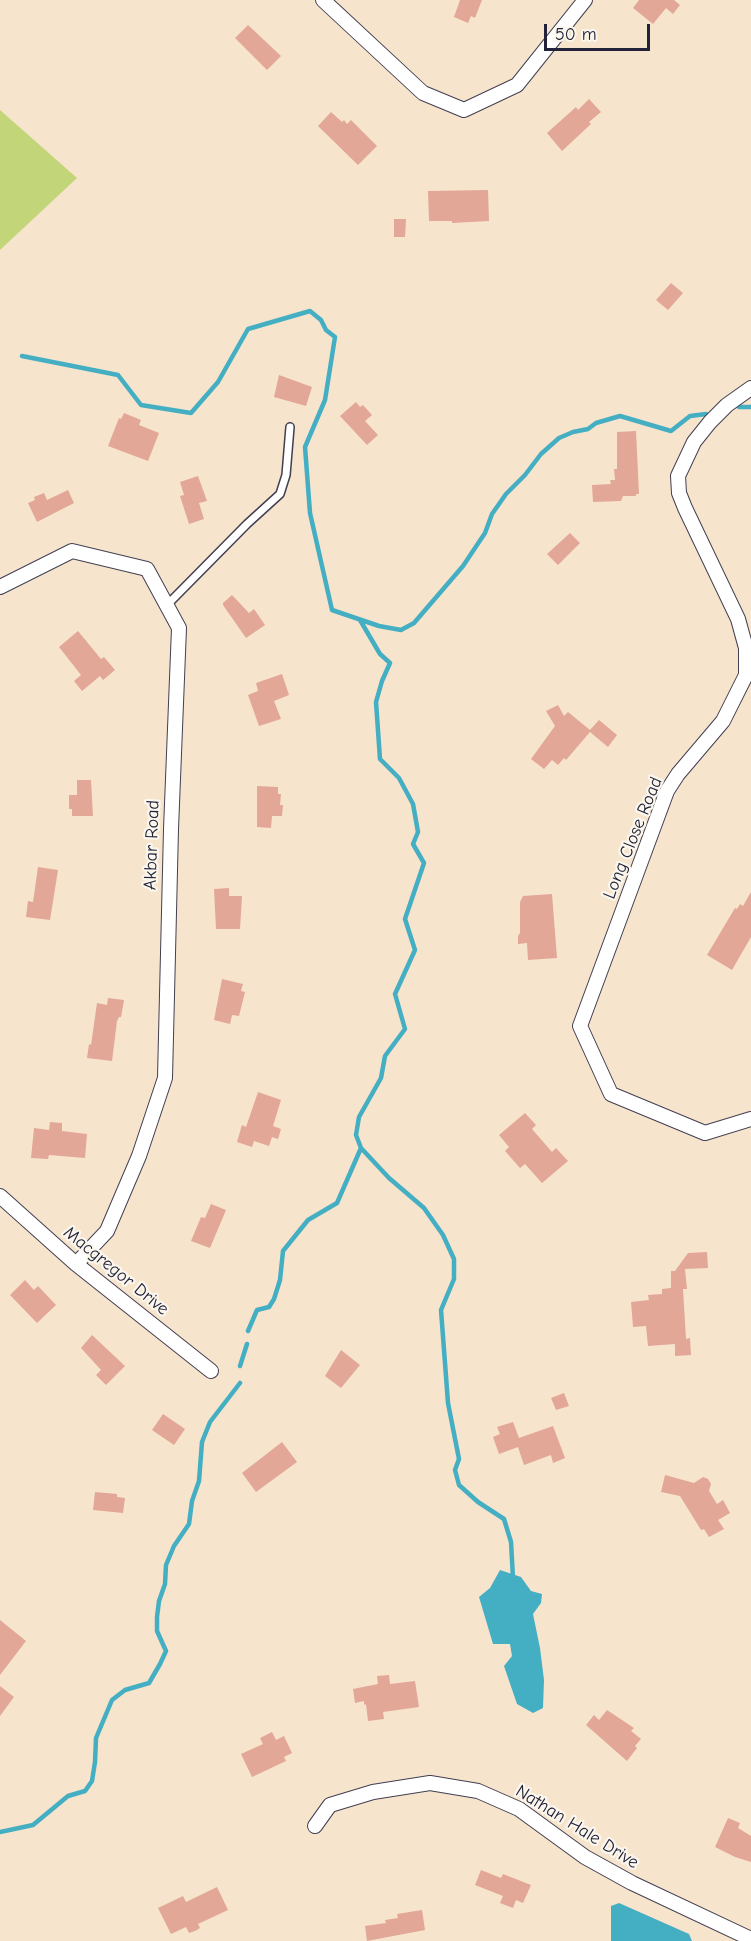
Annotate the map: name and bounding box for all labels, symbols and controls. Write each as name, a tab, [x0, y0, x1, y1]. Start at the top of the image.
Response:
scale bar	[547, 12, 654, 50]
text: 50 m	[555, 24, 597, 45]
street label: Long Close Road	[599, 774, 667, 902]
street label: Akbar Road	[140, 800, 164, 890]
street label: Macgregor Drive	[59, 1222, 173, 1320]
street label: Nathan Hale Drive	[511, 1780, 643, 1874]

